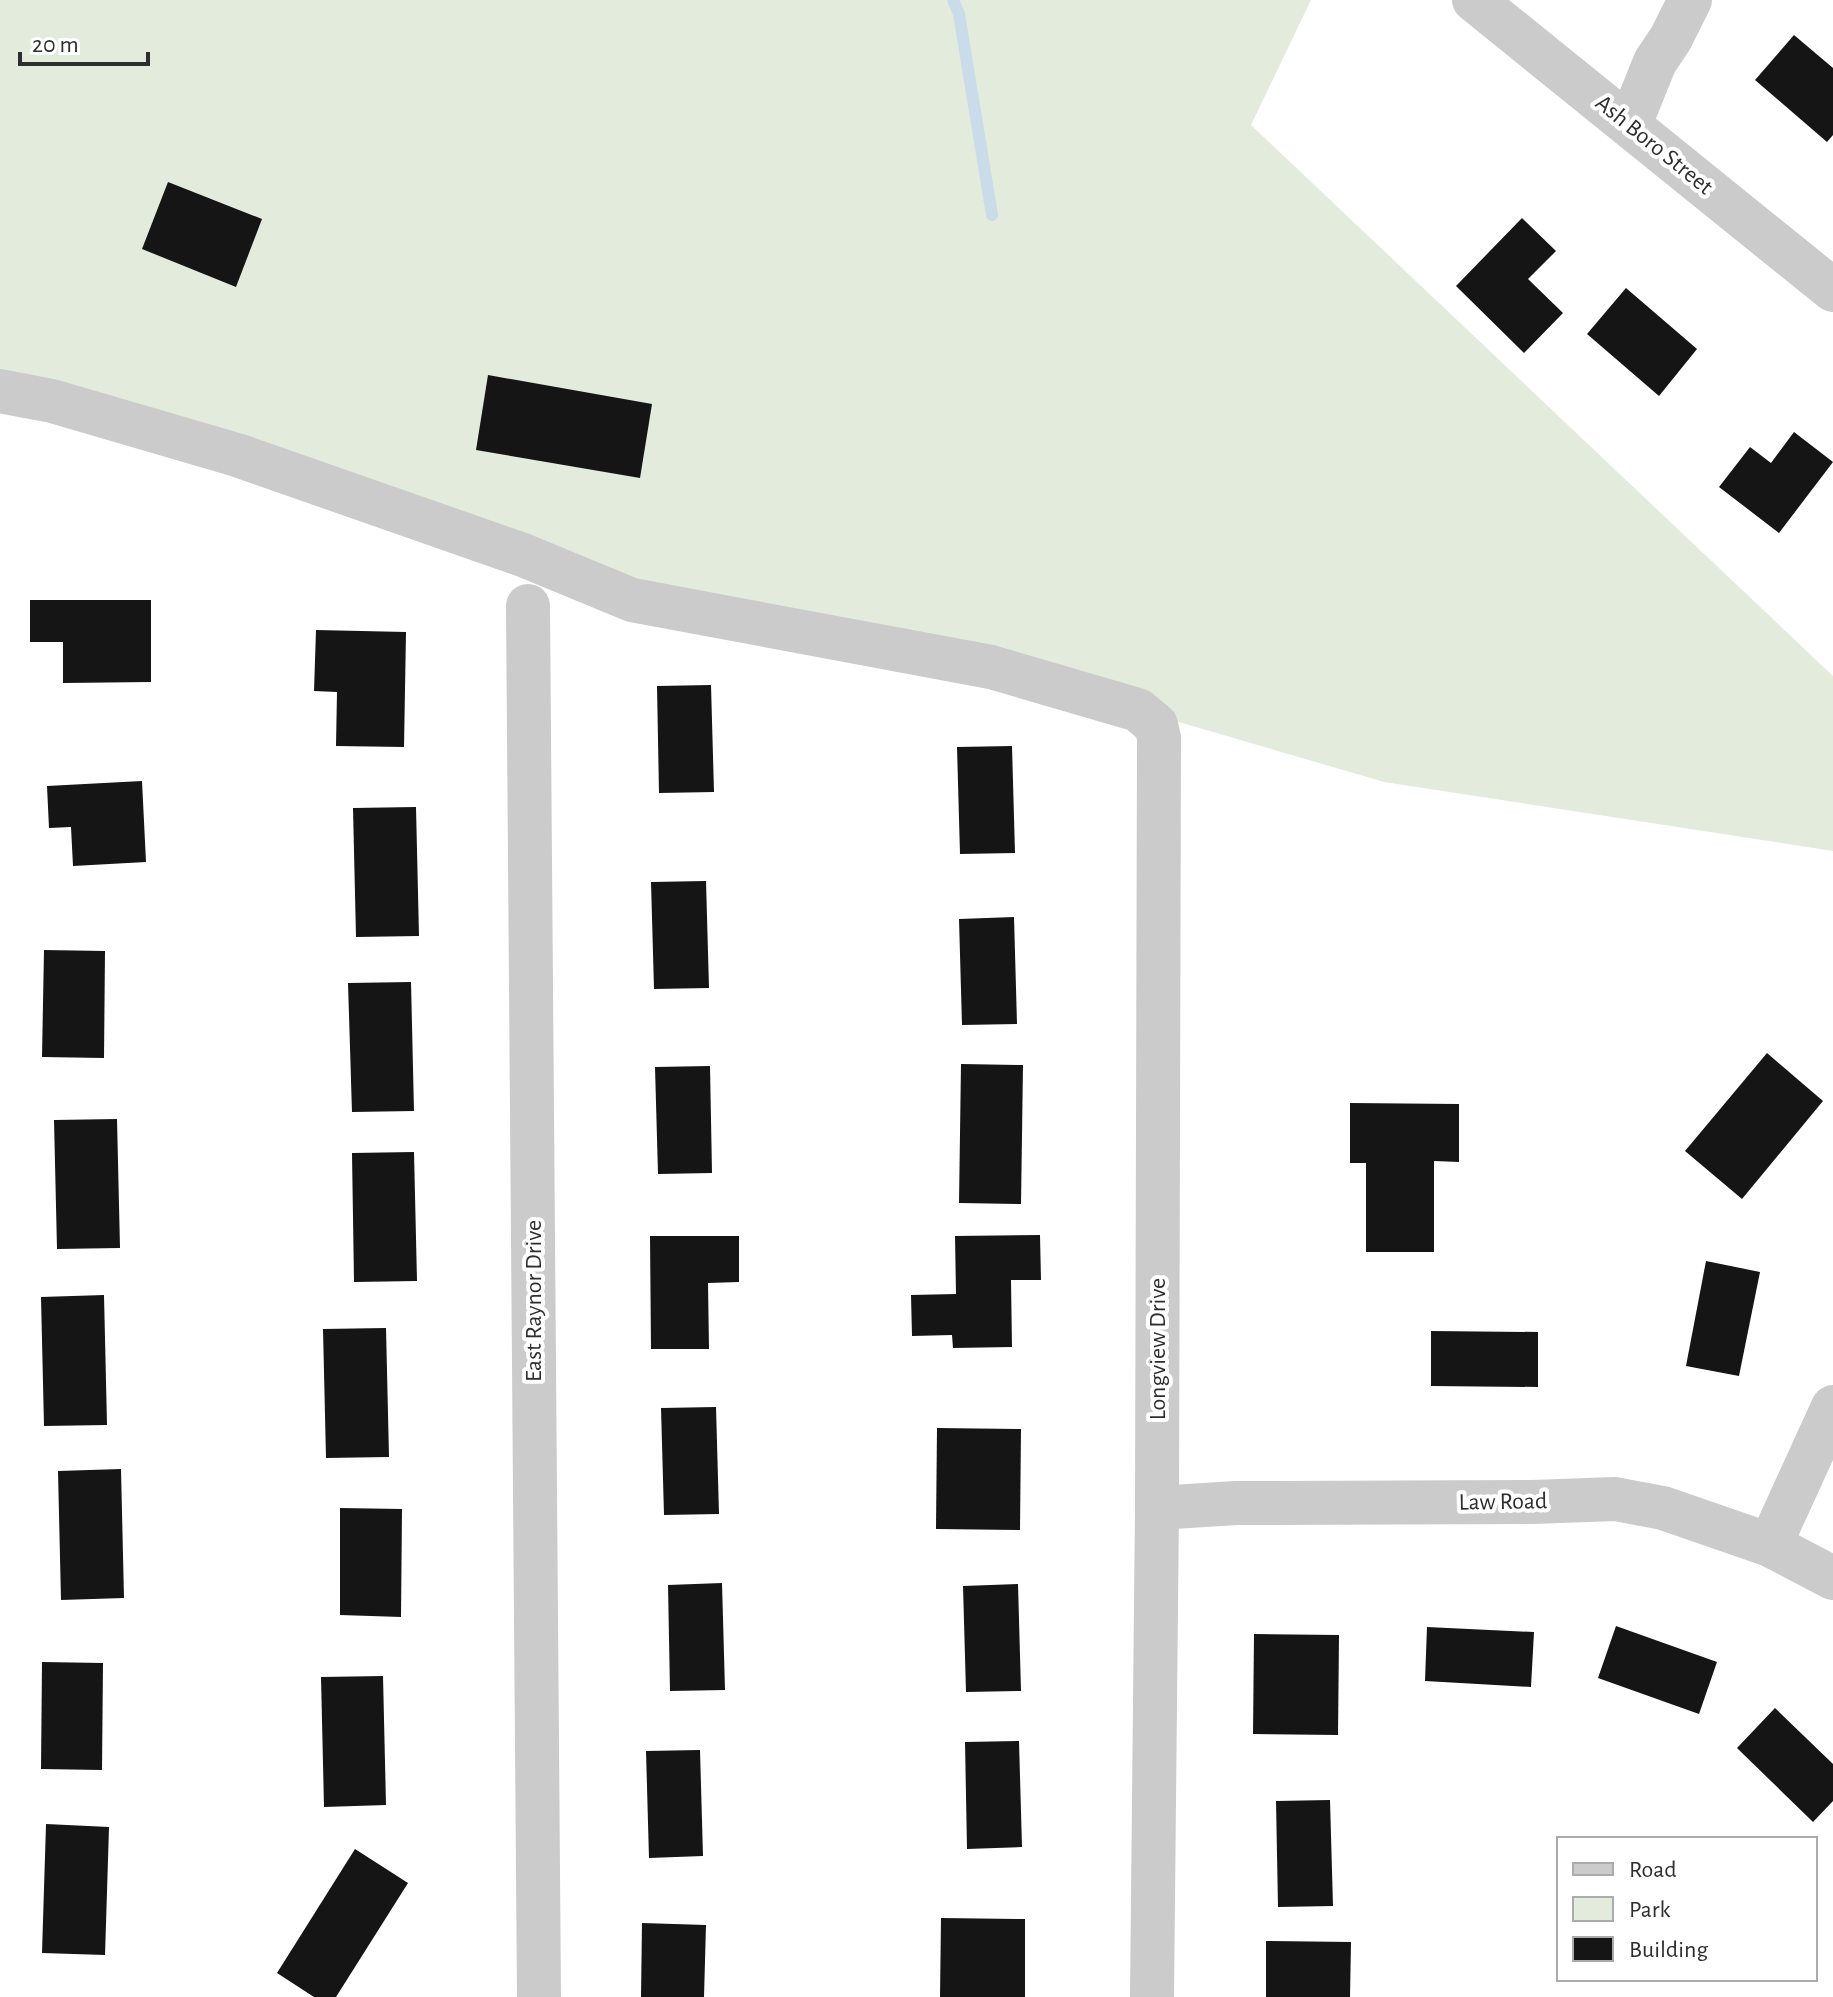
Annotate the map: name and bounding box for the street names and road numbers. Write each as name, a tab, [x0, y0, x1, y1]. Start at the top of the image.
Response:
street label: Ash Boro Street	[1591, 91, 1718, 200]
street label: East Raynor Drive	[522, 1220, 546, 1382]
street label: Longview Drive	[1146, 1278, 1170, 1420]
street label: Law Road	[1458, 1489, 1548, 1515]

